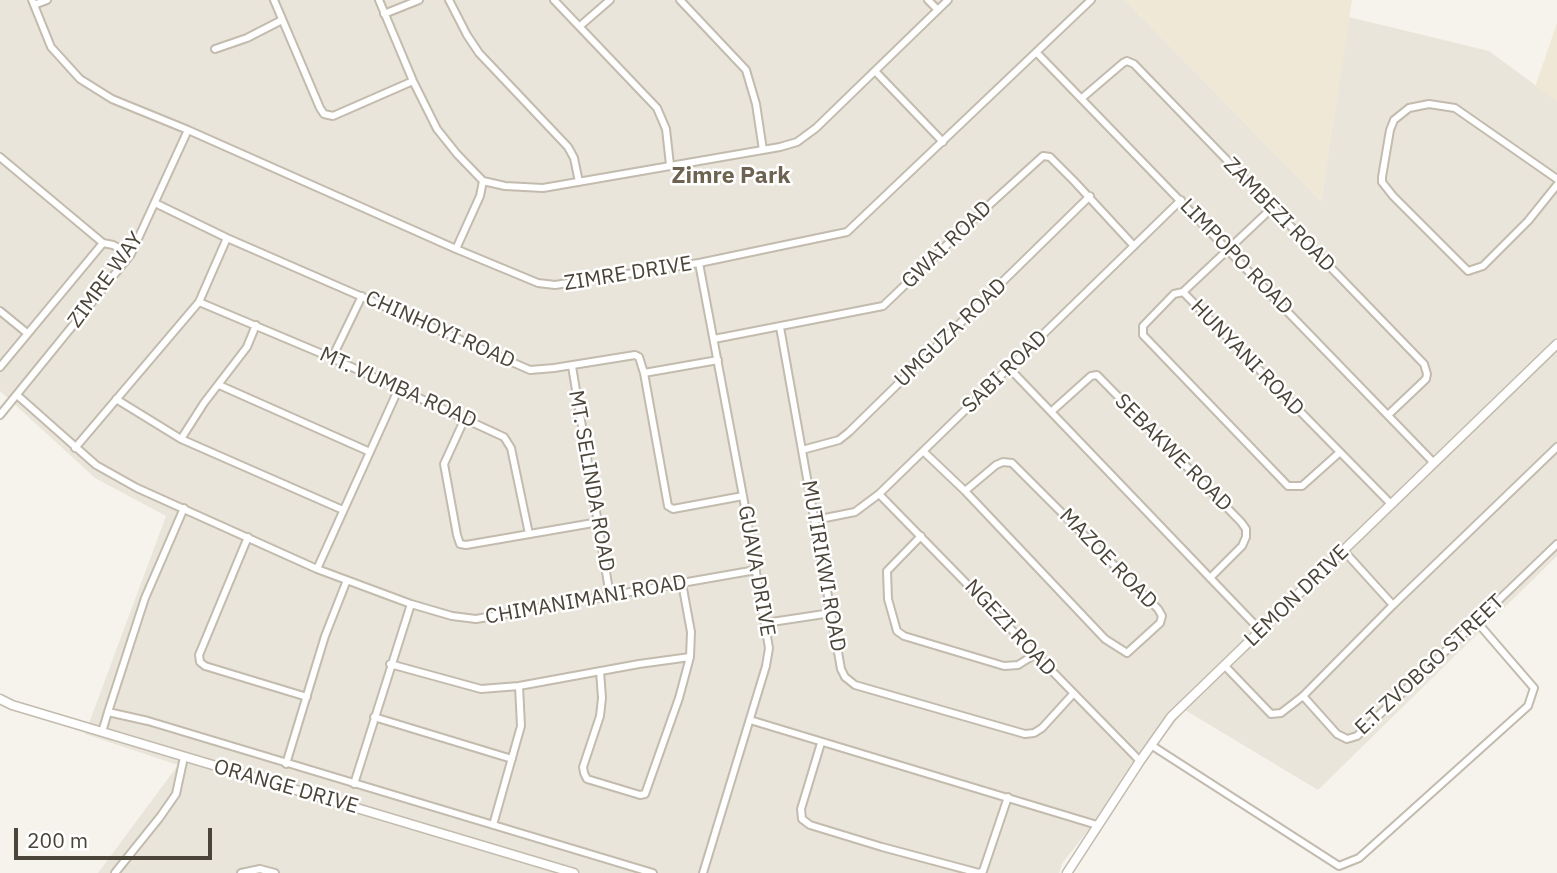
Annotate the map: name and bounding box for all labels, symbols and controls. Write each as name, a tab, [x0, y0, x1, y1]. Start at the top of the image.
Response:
street label: ZAMBEZI ROAD	[1218, 152, 1340, 278]
district label: Zimre Park	[671, 162, 791, 190]
street label: LIMPOPO ROAD	[1174, 194, 1298, 320]
street label: GWAI ROAD	[897, 196, 997, 294]
street label: ZIMRE WAY	[63, 227, 149, 333]
street label: ZIMRE DRIVE	[562, 251, 694, 297]
street label: UMGUZA ROAD	[890, 273, 1012, 393]
street label: CHINHOYI ROAD	[361, 286, 519, 374]
street label: HUNYANI ROAD	[1185, 294, 1309, 422]
street label: SABI ROAD	[957, 325, 1053, 419]
street label: MT. VUMBA ROAD	[316, 342, 480, 434]
street label: MT. SELINDA ROAD	[563, 388, 619, 574]
street label: SEBAKWE ROAD	[1109, 389, 1237, 517]
street label: MUTIRIKWI ROAD	[795, 478, 851, 654]
street label: GUAVA DRIVE	[732, 504, 780, 638]
street label: MAZOE ROAD	[1054, 504, 1162, 614]
street label: LEMON DRIVE	[1240, 540, 1354, 652]
street label: CHIMANIMANI ROAD	[483, 570, 689, 630]
street label: NGEZI ROAD	[959, 575, 1061, 681]
street label: E.T ZVOBGO STREET	[1350, 589, 1510, 741]
street label: ORANGE DRIVE	[211, 754, 361, 820]
scale bar	[18, 814, 215, 858]
text: 200 m	[27, 826, 88, 854]

